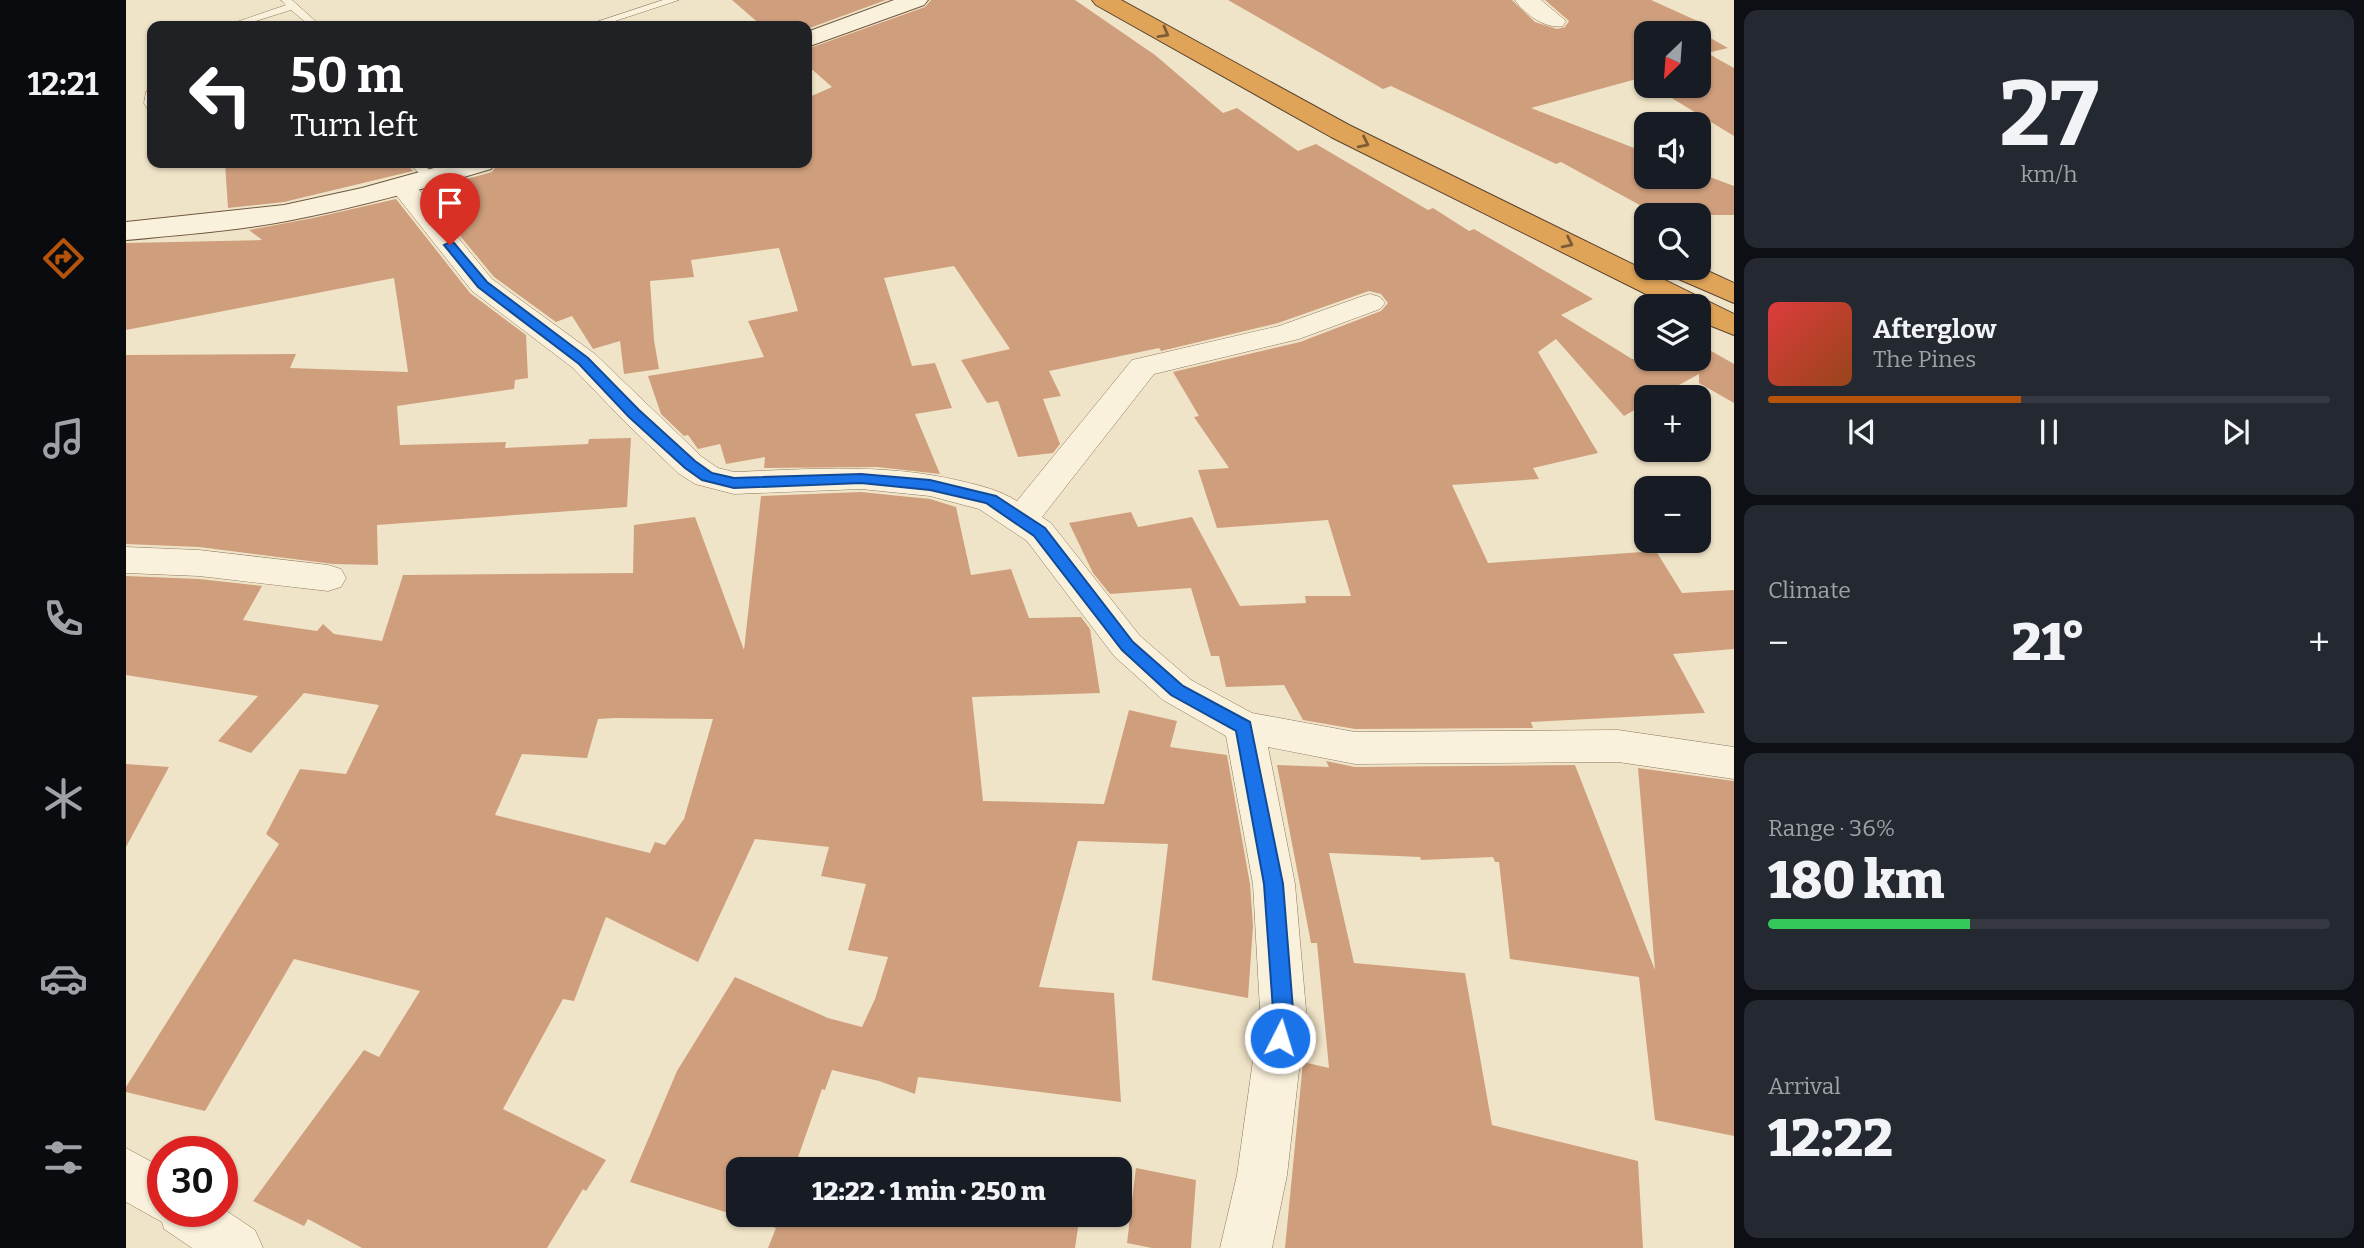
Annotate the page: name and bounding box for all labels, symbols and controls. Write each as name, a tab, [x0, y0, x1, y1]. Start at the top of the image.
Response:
north arrow	[1634, 21, 1712, 98]
map controls	[1634, 21, 1711, 553]
one-way arrow	[1157, 25, 1169, 38]
text: 50 m	[290, 46, 403, 105]
icon: left	[175, 49, 266, 140]
text: 27	[1999, 60, 2099, 169]
text: 12:21	[27, 65, 99, 103]
text: Turn left	[290, 106, 418, 144]
button: sound	[1634, 112, 1711, 189]
one-way arrow	[1356, 134, 1369, 148]
text: km/h	[2021, 160, 2077, 188]
pin	[420, 173, 480, 245]
icon: arrive	[431, 184, 469, 222]
button: search	[1634, 203, 1711, 280]
icon: directions	[39, 234, 88, 283]
one-way arrow	[1561, 235, 1573, 249]
button: layers	[1634, 294, 1711, 371]
text: Afterglow	[1873, 314, 1996, 345]
text: The Pines	[1873, 345, 1976, 373]
button: +	[1634, 385, 1711, 462]
icon: previous	[1843, 413, 1881, 451]
icon: pause	[2030, 413, 2068, 451]
icon: next	[2217, 413, 2255, 451]
icon: music	[39, 414, 88, 463]
button: −	[1634, 476, 1711, 553]
text: Climate	[1768, 576, 1851, 604]
icon: phone	[39, 594, 88, 643]
text: 21°	[2012, 611, 2085, 674]
text: −	[1768, 620, 1789, 666]
text: +	[2308, 620, 2330, 666]
icon: climate	[39, 774, 88, 823]
text: Range · 36%	[1768, 814, 1895, 842]
text: 180 km	[1768, 849, 1945, 912]
icon: car	[39, 954, 88, 1003]
position arrow	[1243, 1001, 1317, 1075]
text: Arrival	[1768, 1072, 1841, 1100]
text: 12:22	[1768, 1107, 1893, 1170]
icon: filters	[39, 1133, 88, 1182]
speed limit sign: 30	[147, 1136, 238, 1227]
text: 12:22 · 1 min · 250 m	[812, 1176, 1046, 1207]

